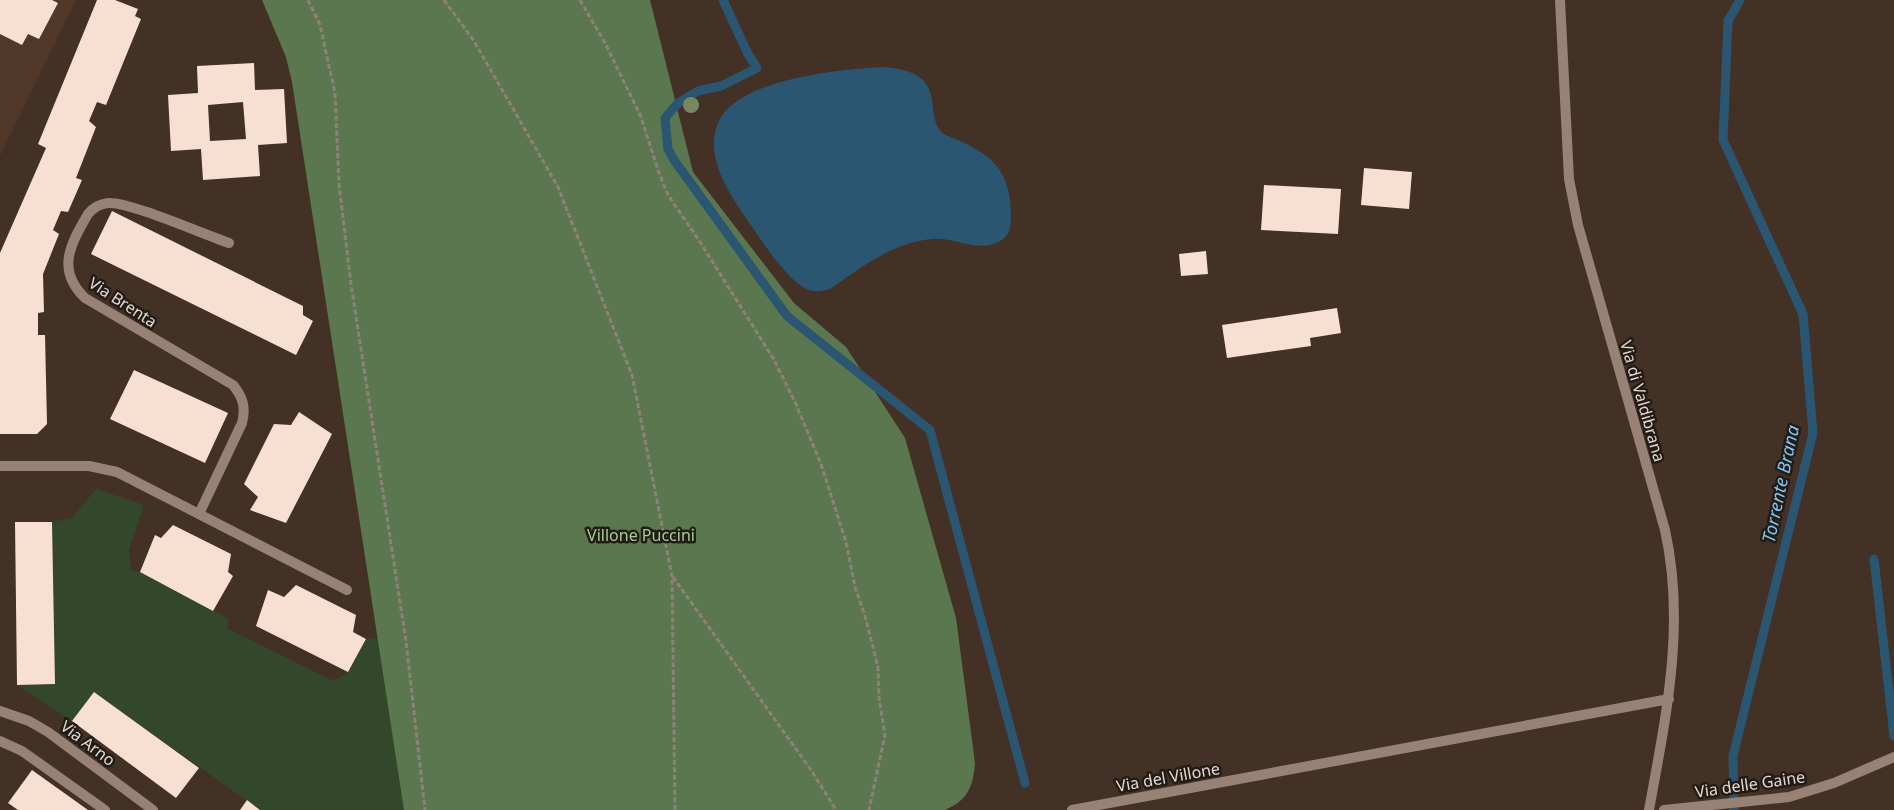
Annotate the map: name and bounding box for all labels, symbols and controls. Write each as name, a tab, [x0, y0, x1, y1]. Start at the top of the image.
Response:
street label: Via Brenta	[85, 272, 161, 332]
street label: Via di Valdibrana	[1615, 338, 1671, 464]
water label: Torrente Brana	[1756, 423, 1804, 545]
park label: Villone Puccini	[587, 524, 695, 546]
street label: Via Arno	[56, 715, 120, 771]
street label: Via del Villone	[1115, 757, 1221, 797]
street label: Via delle Gaine	[1694, 765, 1806, 803]

